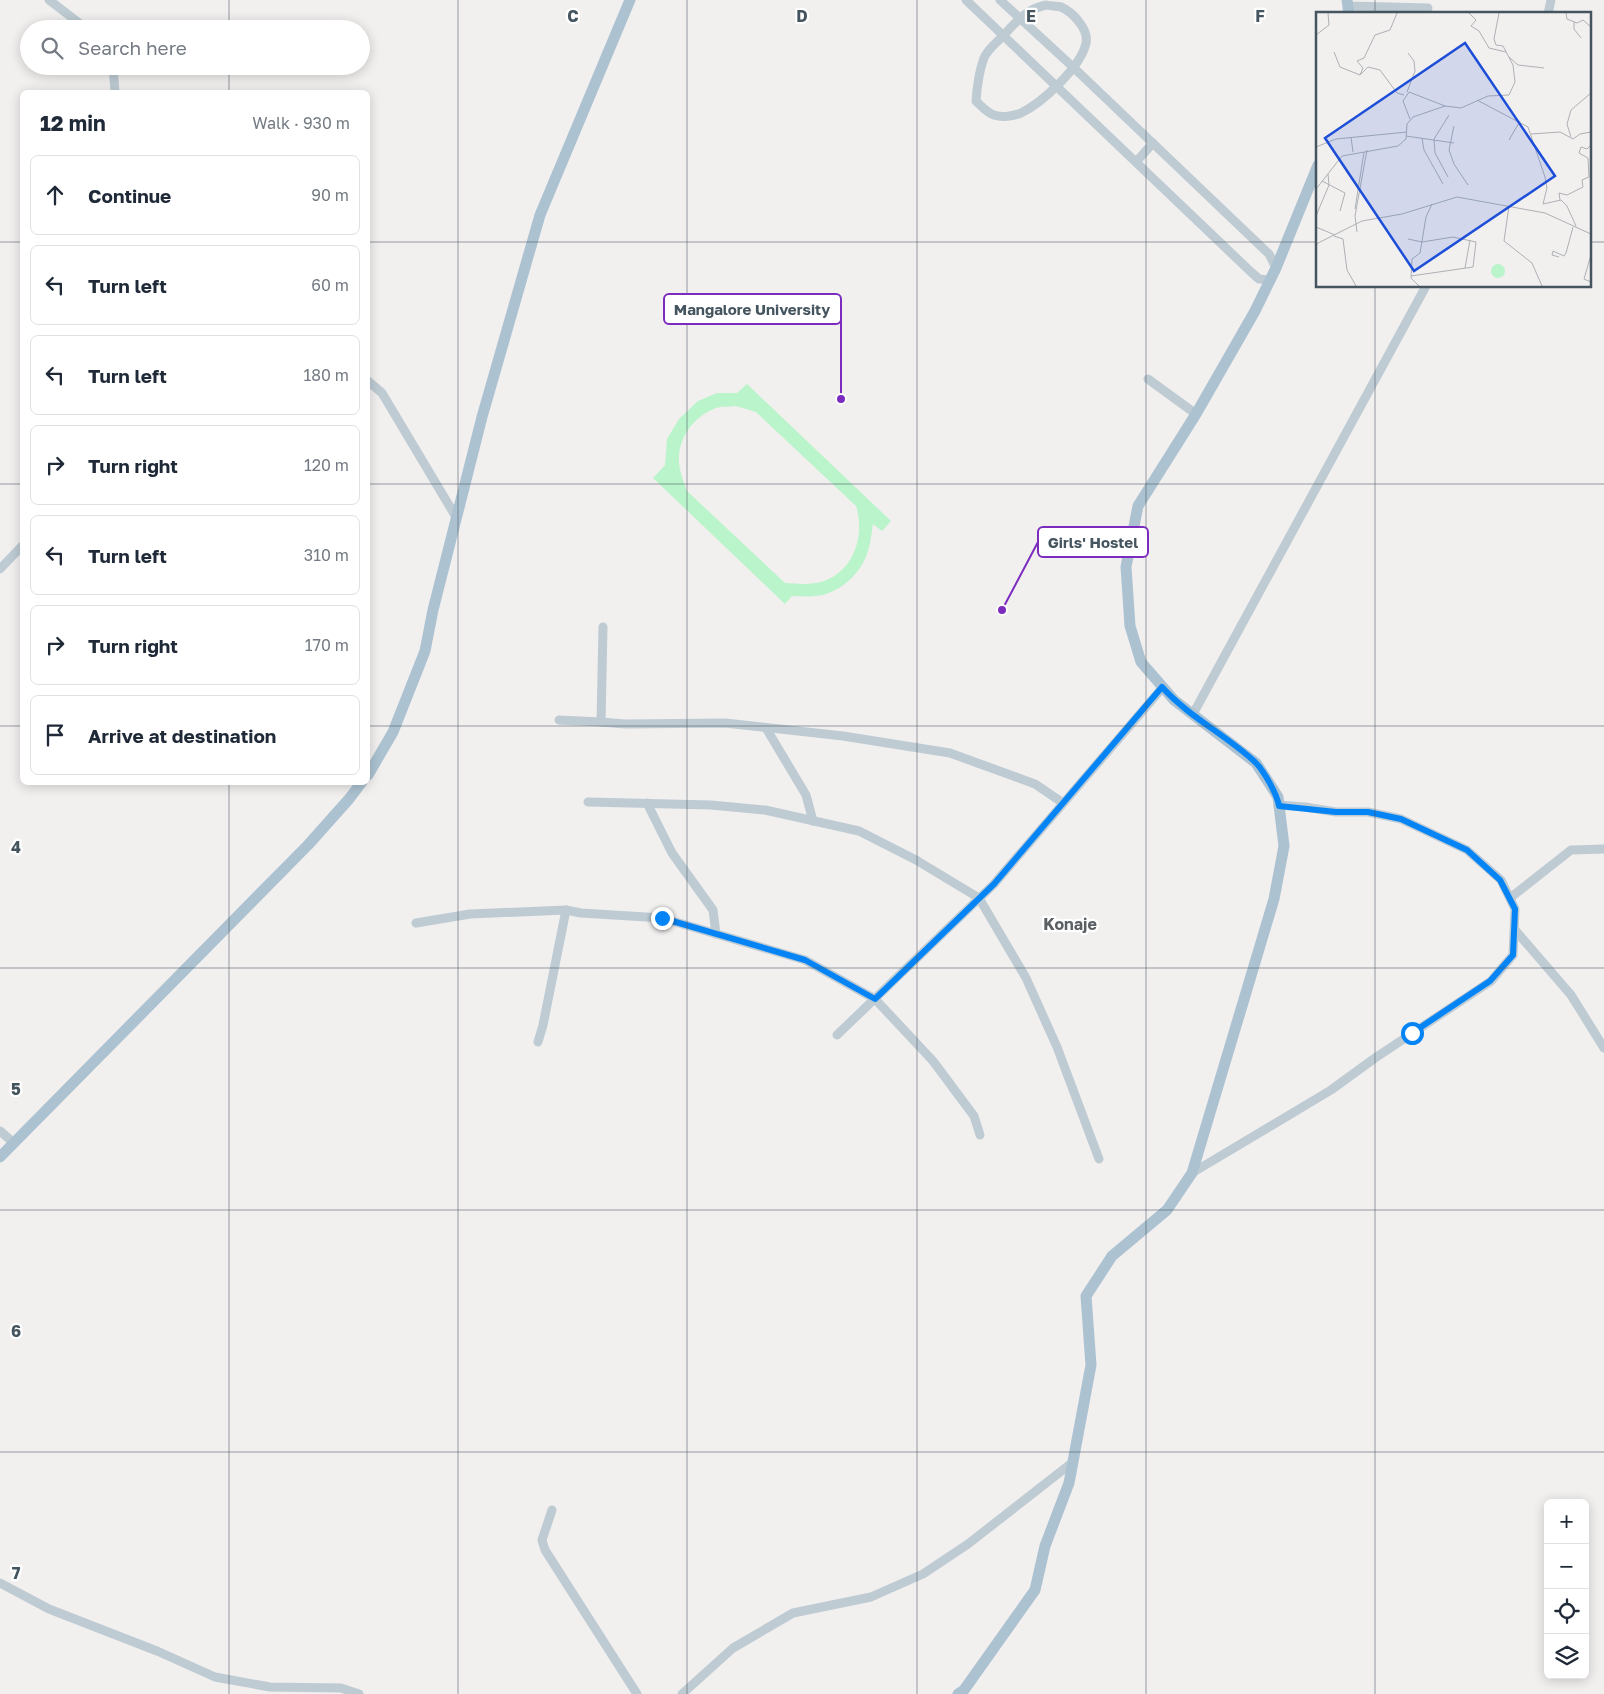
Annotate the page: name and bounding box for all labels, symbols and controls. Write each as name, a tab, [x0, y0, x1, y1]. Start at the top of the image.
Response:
text: C	[567, 6, 579, 26]
text: D	[796, 6, 808, 26]
text: E	[1026, 6, 1036, 26]
text: F	[1255, 6, 1265, 26]
inset map	[1316, 12, 1592, 288]
search box	[20, 20, 370, 75]
icon: search	[38, 34, 66, 62]
text: Search here	[78, 36, 187, 59]
text: 12 min	[40, 110, 106, 136]
text: Walk · 930 m	[252, 113, 350, 133]
icon: ahead	[41, 181, 69, 209]
text: Continue	[88, 184, 171, 207]
text: 90 m	[311, 185, 349, 205]
icon: left	[41, 271, 69, 299]
text: Turn left	[88, 274, 167, 297]
text: 60 m	[311, 275, 349, 295]
callout: Mangalore University	[664, 294, 841, 324]
text: Mangalore University	[674, 300, 830, 318]
icon: left	[41, 361, 69, 389]
text: Turn left	[88, 364, 167, 387]
text: 180 m	[303, 365, 349, 385]
icon: right	[41, 451, 69, 479]
text: Turn right	[88, 454, 178, 477]
text: 120 m	[304, 455, 349, 475]
callout: Girls' Hostel	[1038, 527, 1148, 557]
text: Girls' Hostel	[1048, 533, 1138, 551]
icon: left	[41, 541, 69, 569]
text: Turn left	[88, 544, 167, 567]
text: 310 m	[304, 545, 349, 565]
icon: right	[41, 631, 69, 659]
text: Turn right	[88, 634, 178, 657]
text: 170 m	[305, 635, 349, 655]
icon: arrive	[41, 721, 69, 749]
text: Arrive at destination	[88, 724, 276, 747]
text: 4	[11, 837, 21, 857]
route end	[651, 907, 674, 930]
district label: Konaje	[1043, 914, 1097, 934]
route start	[1401, 1022, 1424, 1045]
text: 5	[11, 1079, 21, 1099]
text: 6	[11, 1321, 21, 1341]
map controls	[1544, 1499, 1589, 1679]
button: +	[1544, 1499, 1589, 1544]
button: −	[1544, 1544, 1589, 1589]
text: 7	[12, 1563, 21, 1583]
button: locate	[1544, 1589, 1589, 1634]
button: layers	[1544, 1634, 1589, 1679]

